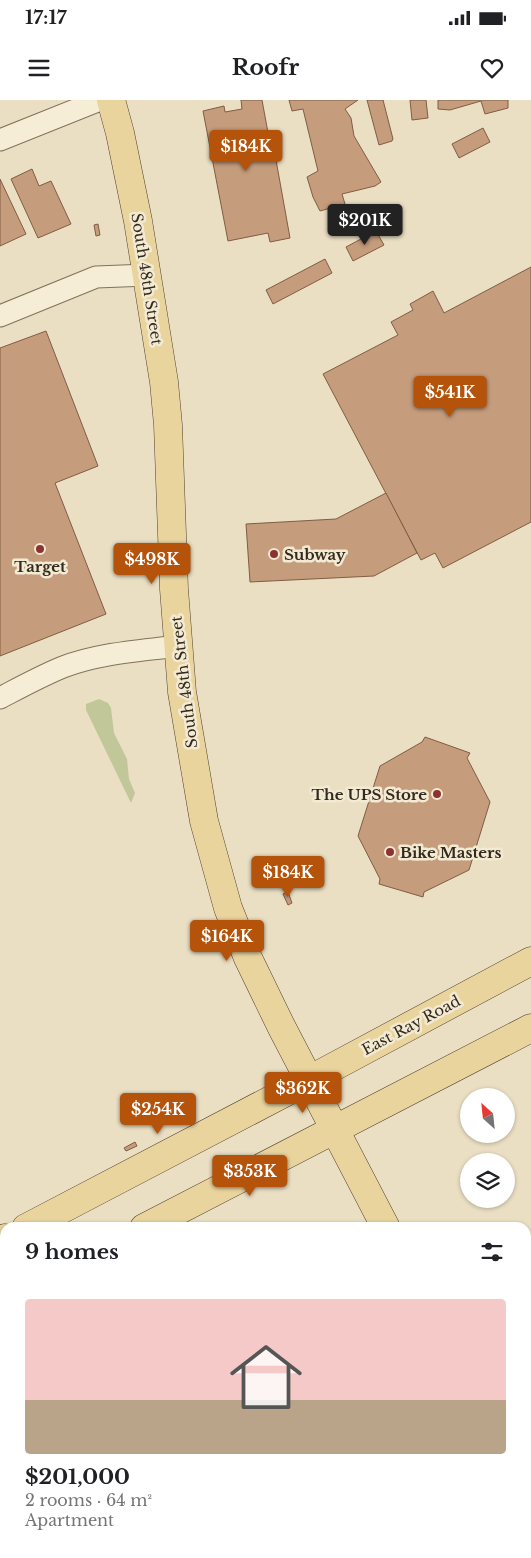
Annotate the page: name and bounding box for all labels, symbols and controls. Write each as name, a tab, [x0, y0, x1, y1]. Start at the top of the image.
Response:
text: 17:17	[25, 6, 67, 29]
icon: menu	[25, 54, 53, 82]
text: Roofr	[232, 54, 299, 81]
icon: heart	[478, 54, 506, 82]
pin: $184K	[211, 130, 281, 172]
text: $184K	[220, 136, 272, 156]
pin: $201K	[330, 204, 400, 246]
text: $201K	[339, 210, 391, 230]
street label: South 48th Street	[127, 212, 167, 347]
pin: $541K	[415, 376, 485, 418]
text: $541K	[425, 382, 475, 402]
pin: $498K	[117, 542, 187, 585]
marker: Target	[34, 543, 46, 555]
place label: Subway	[284, 545, 346, 564]
marker: Subway	[268, 548, 280, 560]
text: $498K	[124, 549, 180, 569]
place label: Target	[14, 557, 66, 576]
street label: South 48th Street	[166, 614, 202, 749]
place label: The UPS Store	[312, 785, 427, 804]
marker: The UPS Store	[431, 788, 443, 800]
place label: Bike Masters	[400, 843, 501, 862]
marker: Bike Masters	[384, 846, 396, 858]
pin: $184K	[253, 856, 323, 898]
text: $184K	[262, 862, 314, 882]
pin: $164K	[192, 920, 262, 962]
text: $164K	[201, 926, 253, 946]
street label: East Ray Road	[358, 991, 464, 1059]
pin: $362K	[268, 1072, 338, 1114]
text: $362K	[276, 1078, 330, 1098]
north arrow	[460, 1088, 515, 1142]
map controls	[460, 1088, 515, 1208]
pin: $254K	[123, 1092, 193, 1135]
text: $254K	[131, 1099, 185, 1119]
button: layers	[460, 1153, 515, 1208]
pin: $353K	[215, 1154, 285, 1197]
text: $353K	[223, 1161, 277, 1181]
icon: filters	[478, 1238, 506, 1266]
text: 9 homes	[25, 1239, 119, 1265]
icon: home	[221, 1332, 311, 1422]
text: $201,000	[25, 1464, 130, 1490]
text: 2 rooms · 64 m²	[25, 1490, 152, 1510]
text: Apartment	[25, 1510, 114, 1530]

